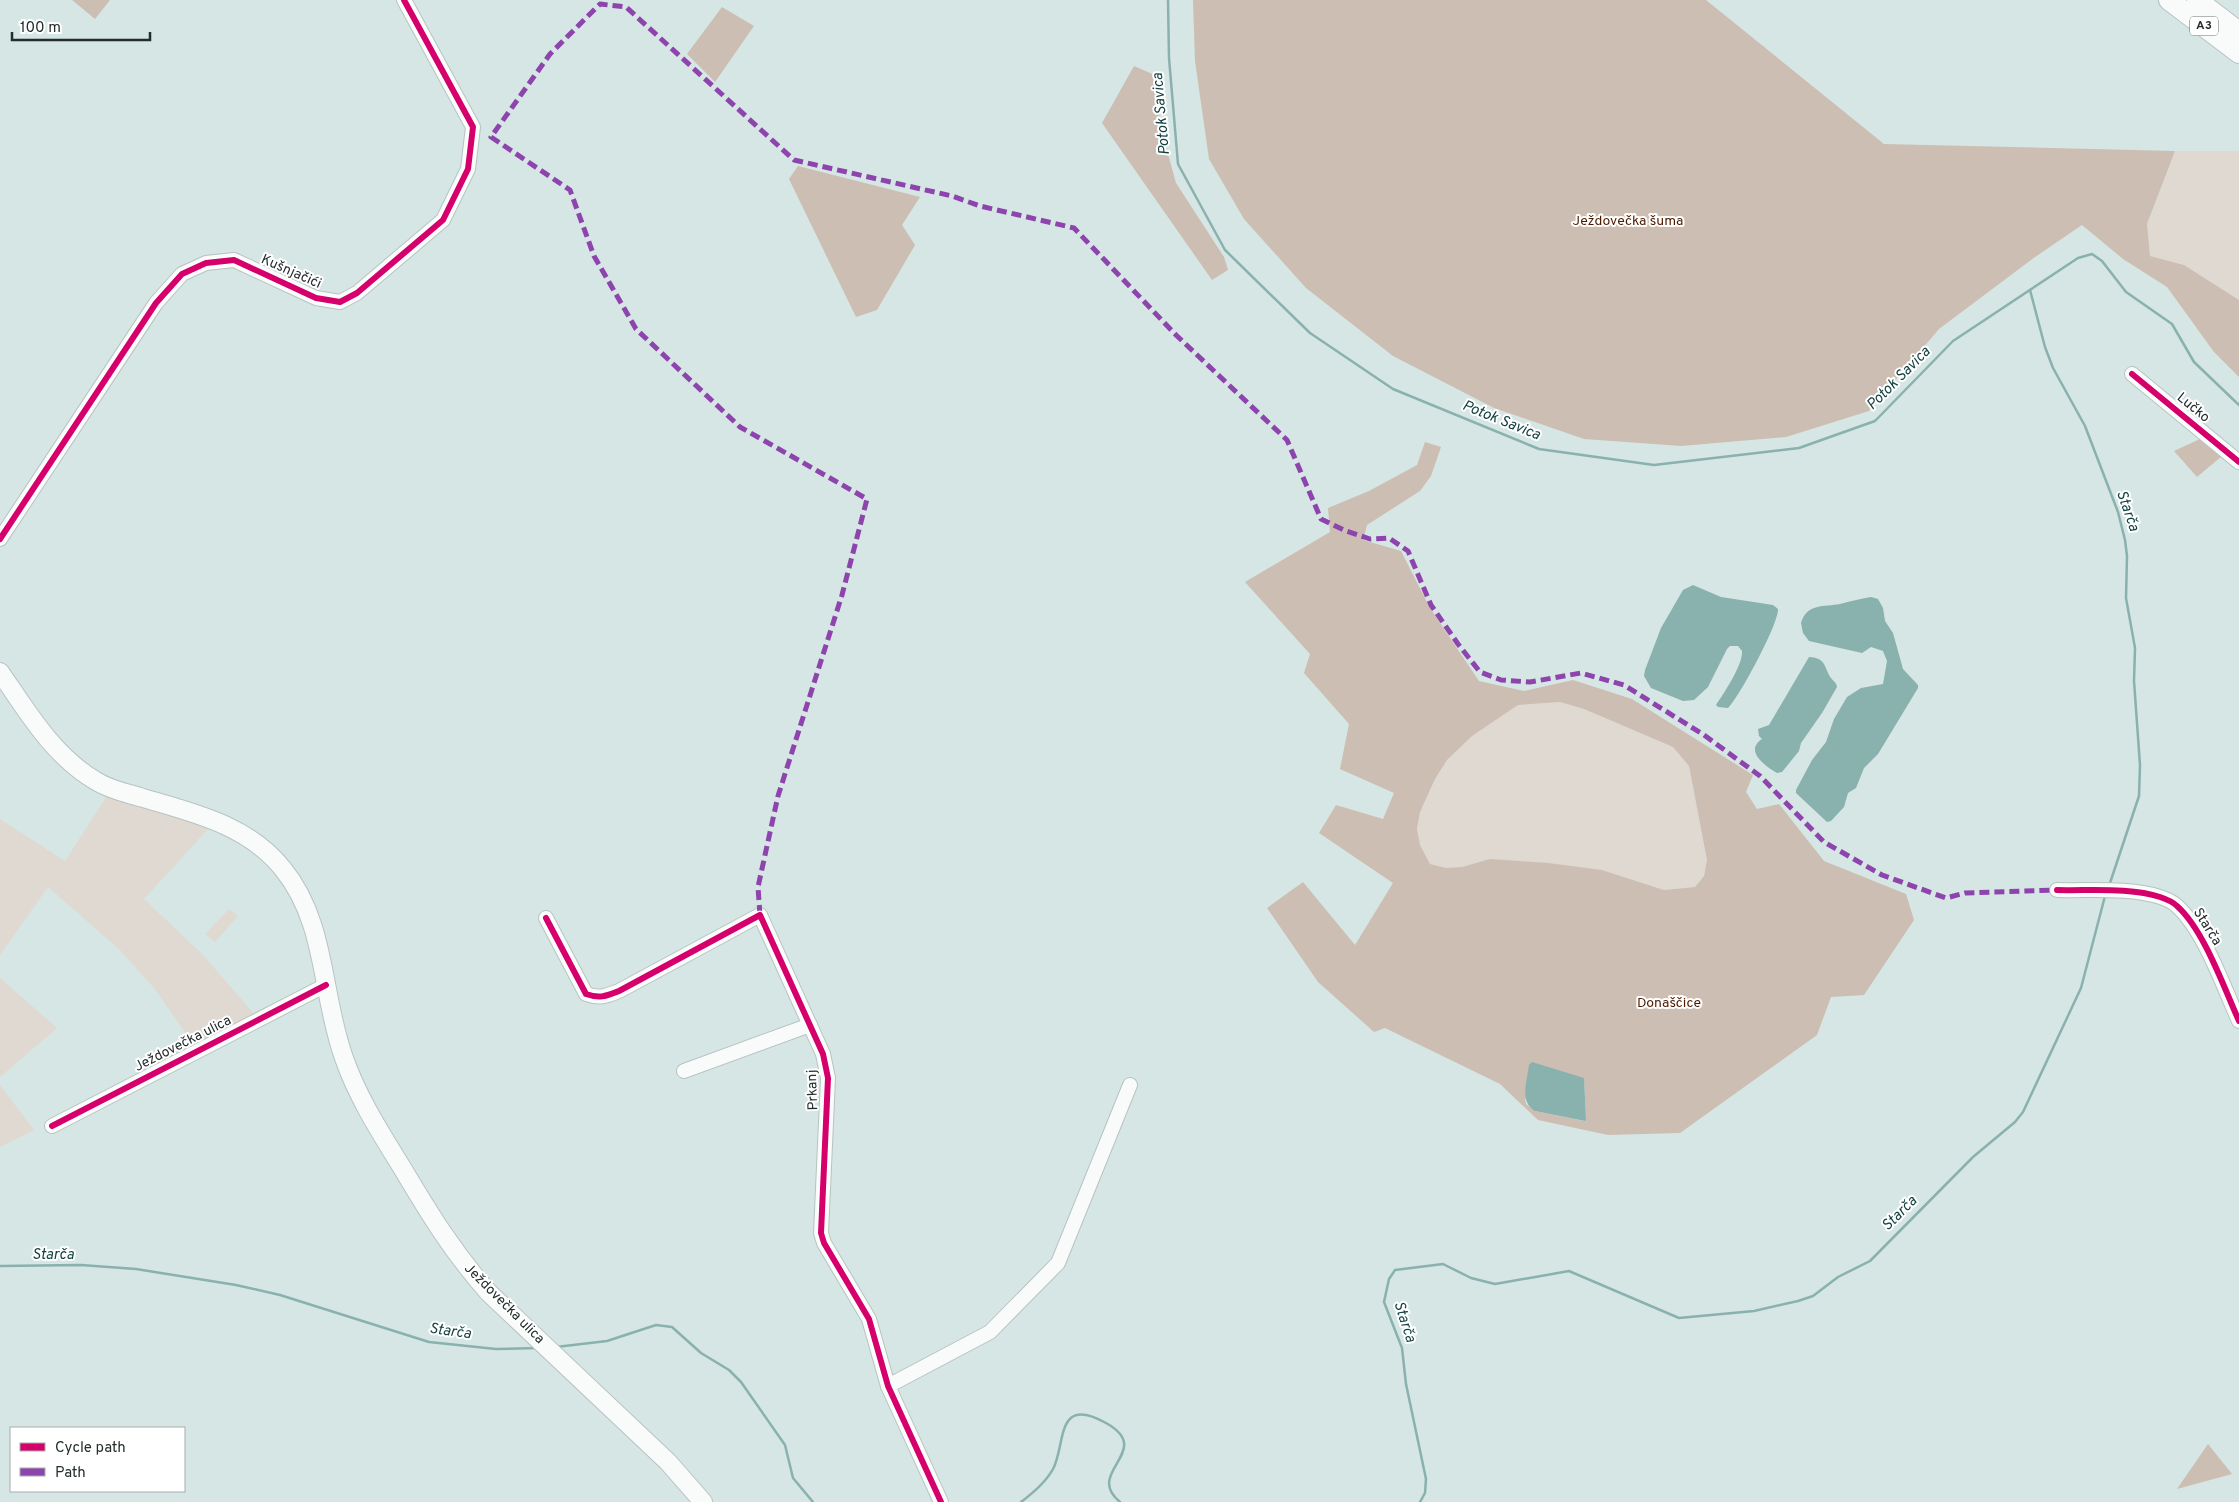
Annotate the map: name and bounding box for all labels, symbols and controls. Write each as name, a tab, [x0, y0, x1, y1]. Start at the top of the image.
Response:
scale bar	[12, 10, 150, 42]
road number: A3	[2190, 16, 2218, 36]
text: 100 m	[20, 19, 61, 38]
water label: Potok Savica	[1149, 72, 1175, 156]
park label: Ježdovečka šuma	[1573, 213, 1683, 230]
street label: Kušnjačići	[258, 251, 324, 293]
water label: Potok Savica	[1863, 343, 1935, 415]
street label: Lučko	[2173, 390, 2213, 427]
water label: Potok Savica	[1459, 397, 1543, 445]
water label: Starča	[2111, 488, 2143, 534]
street label: Starča	[2189, 905, 2225, 949]
park label: Donaščice	[1637, 995, 1701, 1012]
street label: Ježdovečka ulica	[132, 1012, 234, 1076]
street label: Prkanj	[804, 1069, 822, 1111]
water label: Starča	[1878, 1192, 1922, 1236]
water label: Starča	[32, 1246, 74, 1265]
street label: Ježdovečka ulica	[460, 1260, 548, 1348]
water label: Starča	[1388, 1299, 1420, 1345]
water label: Starča	[428, 1320, 472, 1344]
legend	[10, 1427, 185, 1492]
text: Cycle path	[55, 1439, 126, 1458]
text: Path	[55, 1464, 86, 1483]

